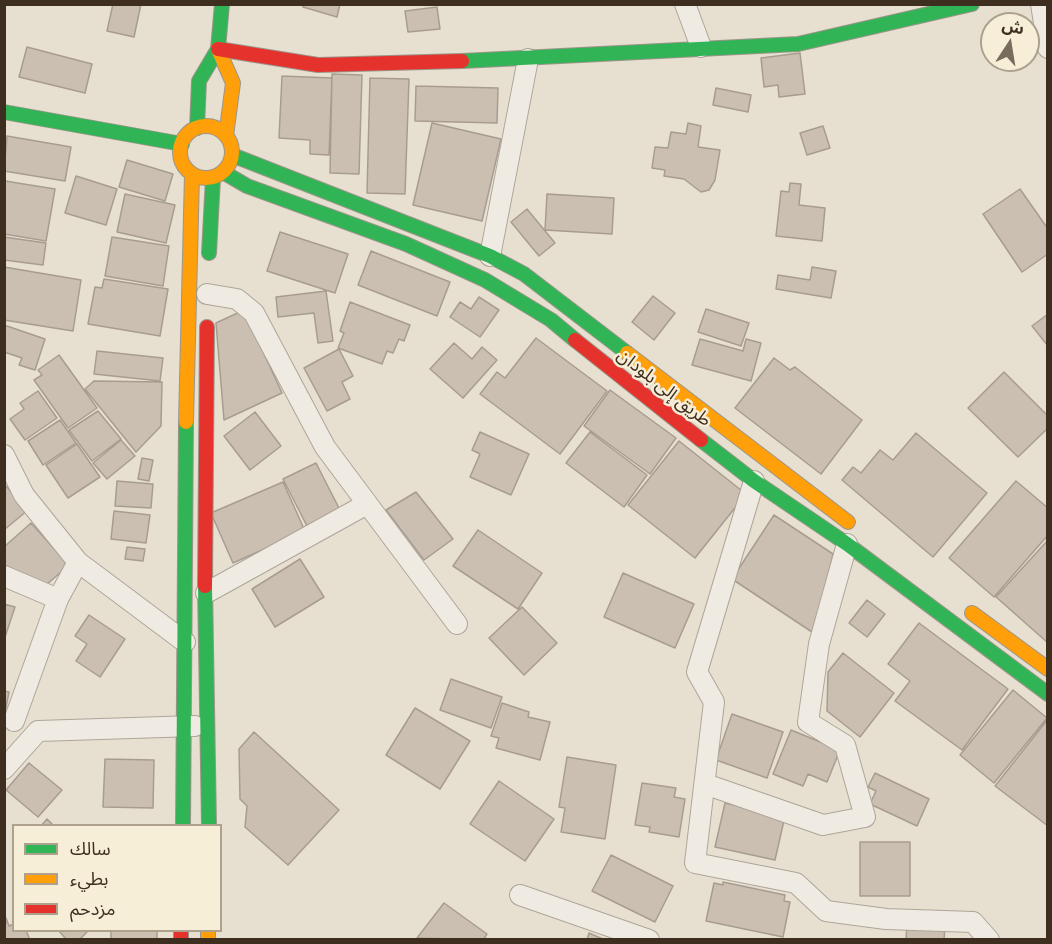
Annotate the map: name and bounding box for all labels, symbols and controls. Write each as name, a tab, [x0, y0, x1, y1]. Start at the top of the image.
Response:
north arrow	[980, 12, 1040, 72]
text: ش	[1000, 13, 1026, 39]
street label: طريق إلى بلودان	[613, 345, 715, 431]
legend	[12, 824, 222, 932]
text: سالك	[70, 836, 111, 860]
text: بطيء	[70, 866, 108, 890]
text: مزدحم	[70, 896, 115, 920]

